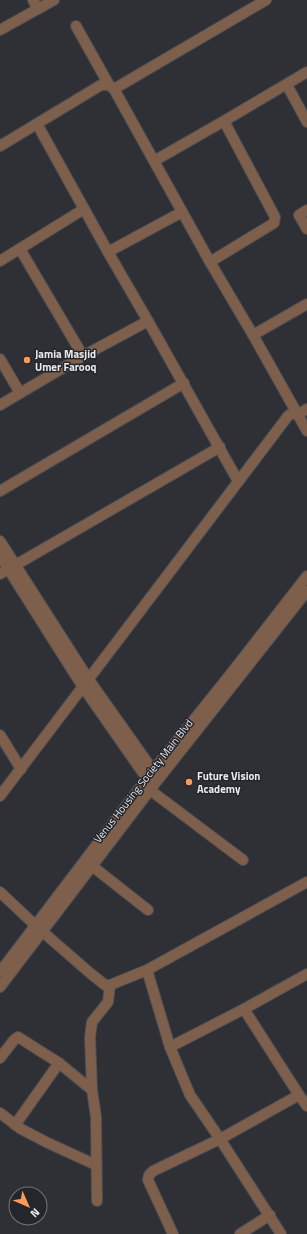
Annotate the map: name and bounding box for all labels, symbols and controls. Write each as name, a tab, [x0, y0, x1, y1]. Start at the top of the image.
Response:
place label: Jamia Masjid Umer Farooq	[35, 346, 97, 375]
marker: Jamia Masjid Umer Farooq	[22, 355, 32, 365]
street label: Venus Housing Society Main Blvd	[89, 716, 197, 846]
place label: Future Vision Academy	[197, 768, 260, 797]
marker: Future Vision Academy	[184, 777, 194, 787]
north arrow	[8, 1186, 48, 1226]
text: N	[27, 1205, 43, 1221]

